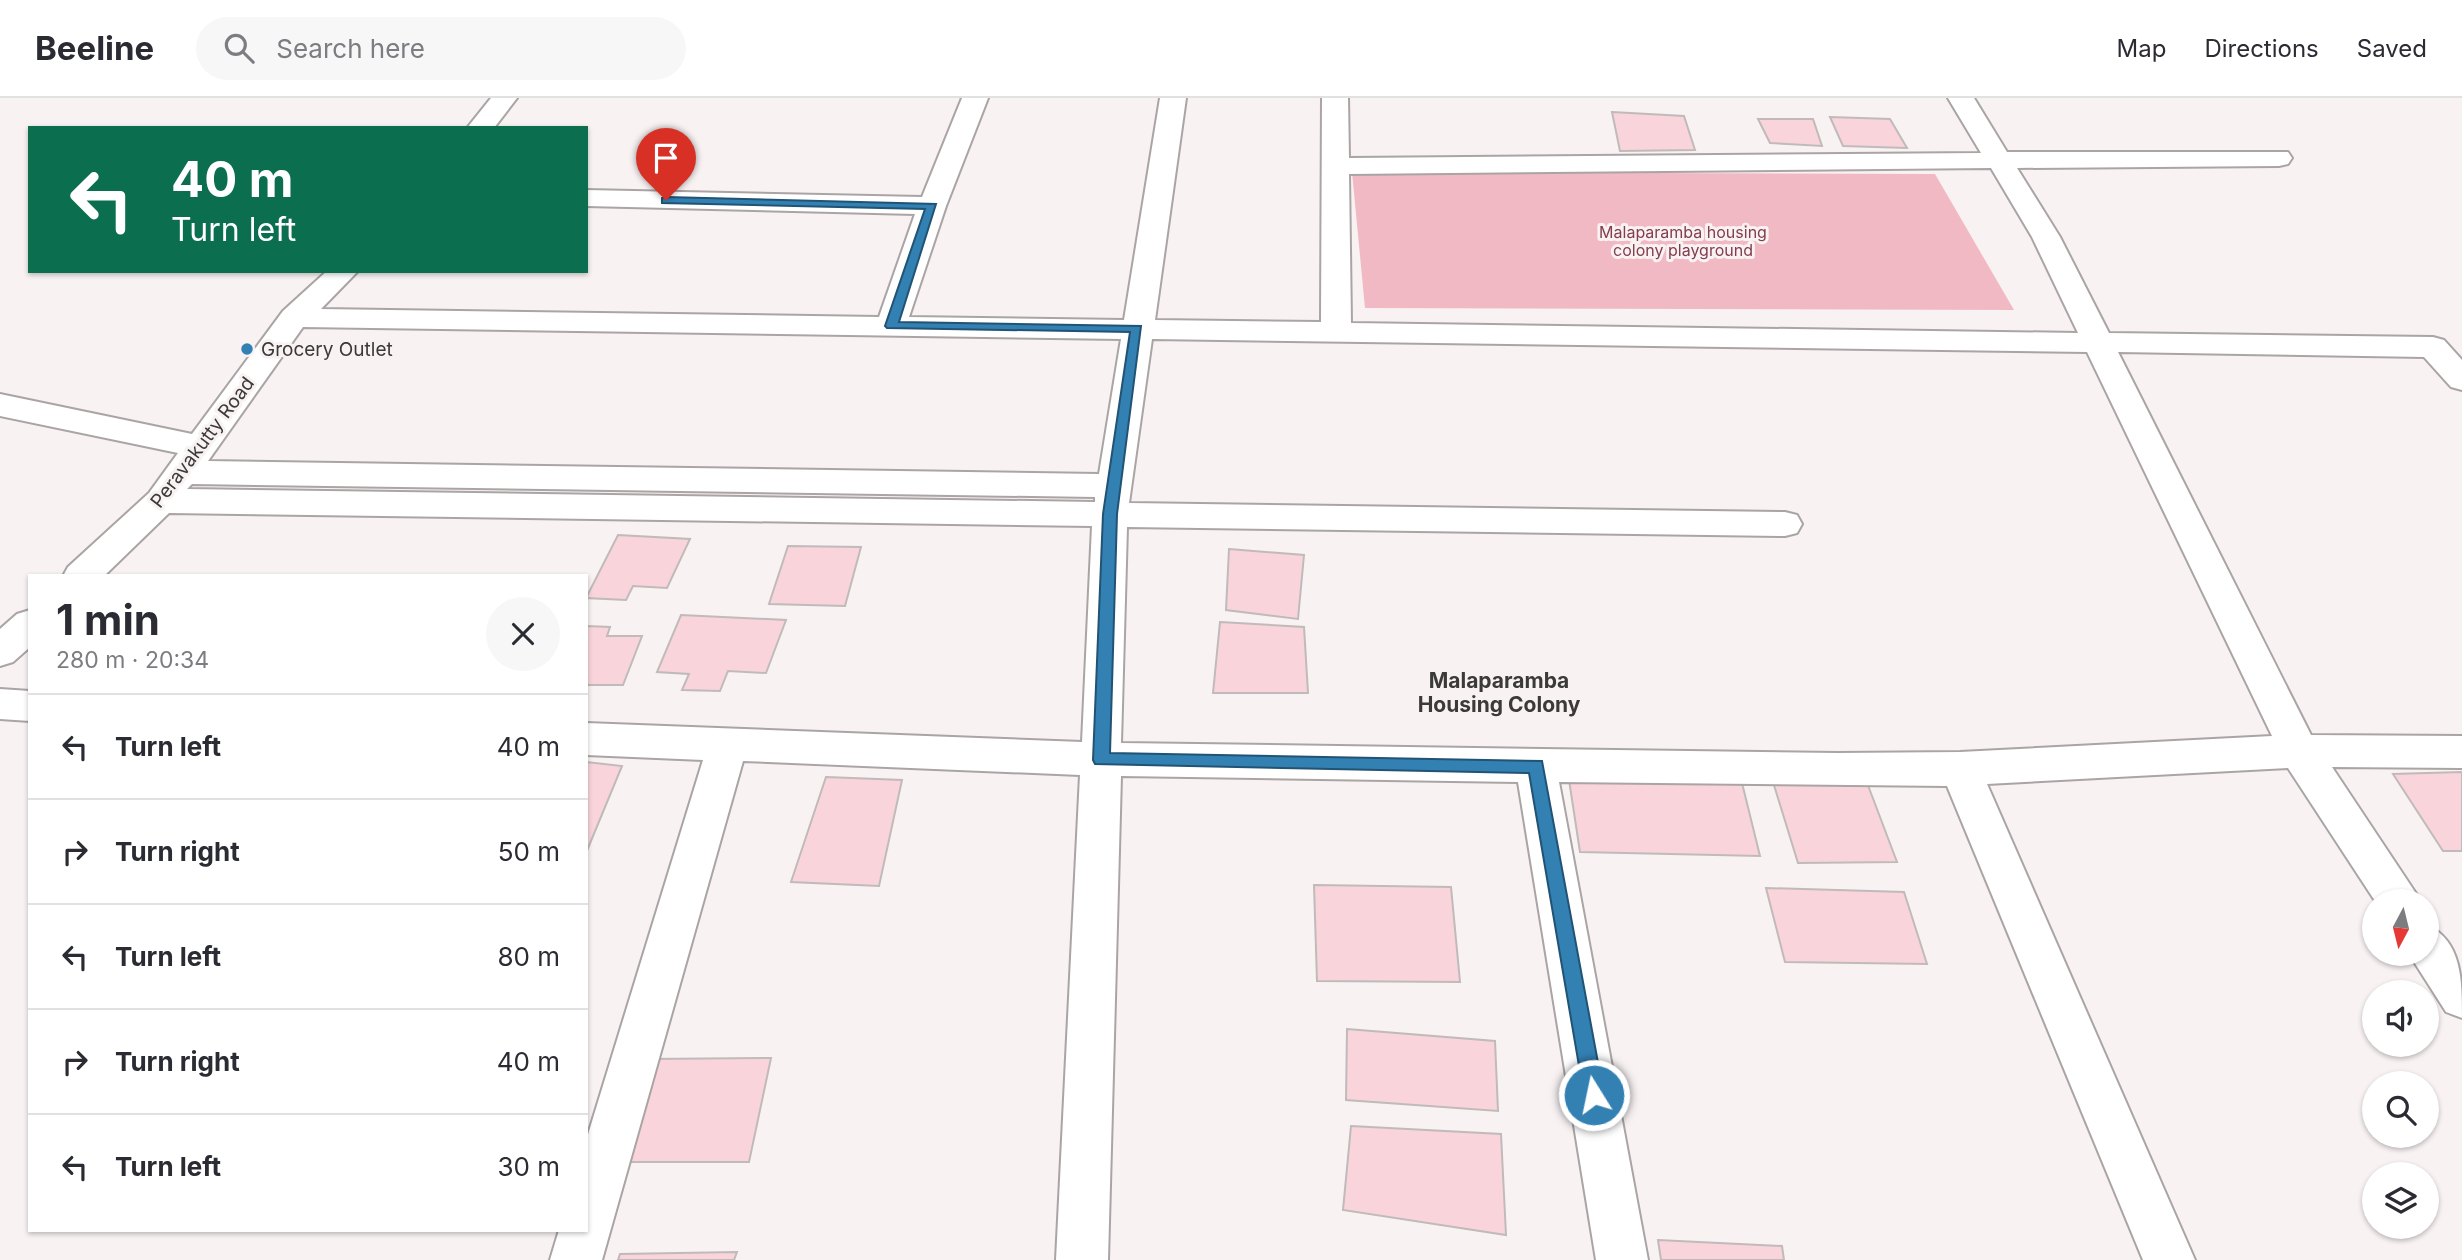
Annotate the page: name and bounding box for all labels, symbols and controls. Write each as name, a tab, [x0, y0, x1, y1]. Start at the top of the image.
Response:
search box	[196, 17, 686, 80]
text: Beeline	[35, 28, 154, 68]
icon: search	[220, 29, 258, 67]
text: Search here	[276, 33, 425, 64]
text: Map	[2117, 34, 2166, 63]
text: Directions	[2204, 34, 2319, 63]
text: Saved	[2357, 34, 2427, 63]
pin	[636, 128, 696, 200]
icon: arrive	[647, 139, 685, 177]
text: 40 m	[171, 150, 294, 209]
icon: left	[56, 154, 147, 245]
text: Turn left	[171, 210, 296, 249]
park label: Malaparamba housing colony playground	[1599, 222, 1767, 260]
place label: Grocery Outlet	[261, 338, 393, 361]
marker: Grocery Outlet	[239, 341, 255, 357]
street label: Peravakutty Road	[146, 372, 259, 512]
text: 1 min	[56, 594, 160, 645]
button: close	[486, 597, 560, 671]
text: 280 m · 20:34	[56, 646, 209, 674]
district label: Malaparamba Housing Colony	[1418, 668, 1581, 717]
icon: left	[56, 728, 94, 766]
text: Turn left	[115, 731, 221, 762]
text: 40 m	[497, 731, 560, 762]
icon: right	[56, 833, 94, 871]
text: Turn right	[115, 836, 240, 867]
text: 50 m	[498, 836, 560, 867]
north arrow	[2362, 889, 2440, 966]
map controls	[2362, 889, 2439, 1239]
icon: left	[56, 938, 94, 976]
text: Turn left	[115, 941, 221, 972]
text: 80 m	[497, 941, 560, 972]
button: sound	[2362, 980, 2439, 1057]
icon: right	[56, 1043, 94, 1081]
text: Turn right	[115, 1046, 240, 1077]
text: 40 m	[497, 1046, 560, 1077]
position arrow	[1557, 1058, 1631, 1132]
button: search	[2362, 1071, 2439, 1148]
icon: left	[56, 1148, 94, 1186]
text: Turn left	[115, 1151, 221, 1182]
text: 30 m	[497, 1151, 560, 1182]
button: layers	[2362, 1162, 2439, 1239]

